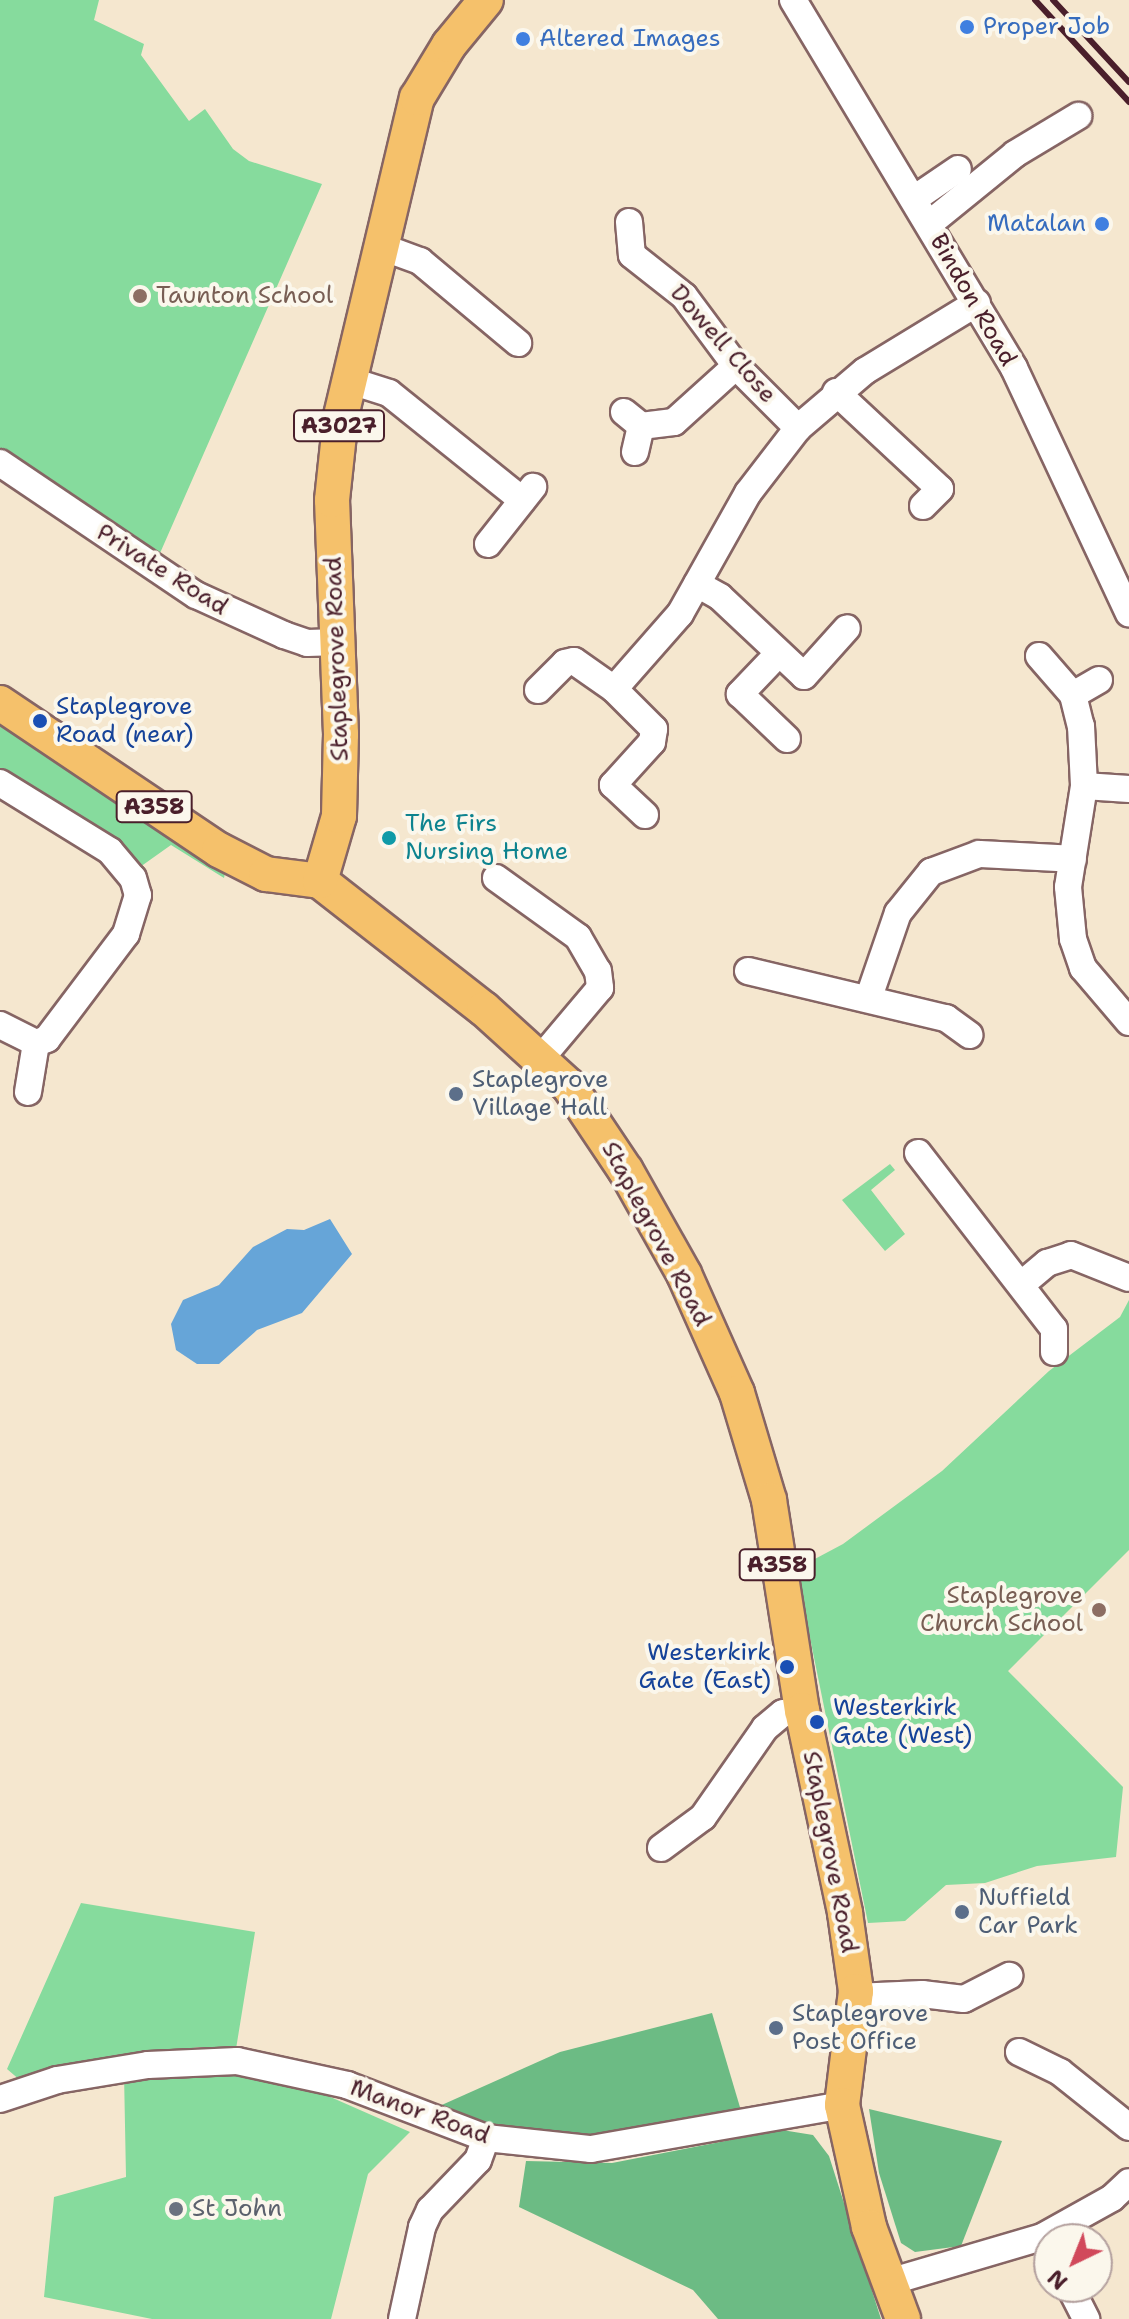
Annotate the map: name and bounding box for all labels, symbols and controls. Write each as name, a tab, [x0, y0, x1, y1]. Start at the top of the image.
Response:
place label: Proper Job	[983, 13, 1110, 41]
marker: Proper Job	[958, 18, 976, 36]
place label: Altered Images	[539, 25, 721, 53]
marker: Altered Images	[514, 30, 532, 48]
place label: Matalan	[987, 210, 1086, 238]
marker: Matalan	[1093, 215, 1111, 233]
street label: Bindon Road	[924, 229, 1022, 371]
street label: Dowell Close	[664, 279, 782, 409]
place label: Taunton School	[156, 282, 333, 310]
marker: Taunton School	[131, 287, 149, 305]
road number: A3027	[293, 408, 385, 444]
street label: Private Road	[91, 518, 233, 622]
street label: Staplegrove Road	[319, 556, 355, 762]
place label: Staplegrove Road (near)	[56, 693, 193, 749]
marker: Staplegrove Road (near)	[31, 712, 49, 730]
road number: A358	[114, 789, 194, 825]
place label: The Firs Nursing Home	[405, 810, 568, 866]
marker: The Firs Nursing Home	[380, 829, 398, 847]
place label: Staplegrove Village Hall	[472, 1066, 608, 1122]
marker: Staplegrove Village Hall	[447, 1085, 465, 1103]
street label: Staplegrove Road	[595, 1137, 717, 1331]
road number: A358	[737, 1547, 817, 1583]
place label: Staplegrove Church School	[920, 1582, 1083, 1638]
marker: Staplegrove Church School	[1090, 1601, 1108, 1619]
place label: Westerkirk Gate (East)	[638, 1639, 771, 1695]
marker: Westerkirk Gate (East)	[778, 1658, 796, 1676]
place label: Westerkirk Gate (West)	[833, 1694, 972, 1750]
marker: Westerkirk Gate (West)	[808, 1713, 826, 1731]
street label: Staplegrove Road	[796, 1749, 864, 1955]
place label: Nuffield Car Park	[978, 1884, 1078, 1940]
marker: Nuffield Car Park	[953, 1903, 971, 1921]
place label: Staplegrove Post Office	[792, 2000, 928, 2056]
marker: Staplegrove Post Office	[767, 2019, 785, 2037]
street label: Manor Road	[346, 2073, 494, 2151]
place label: St John	[192, 2195, 282, 2223]
marker: St John	[167, 2200, 185, 2218]
north arrow	[1033, 2223, 1113, 2303]
text: N	[1041, 2263, 1074, 2296]

